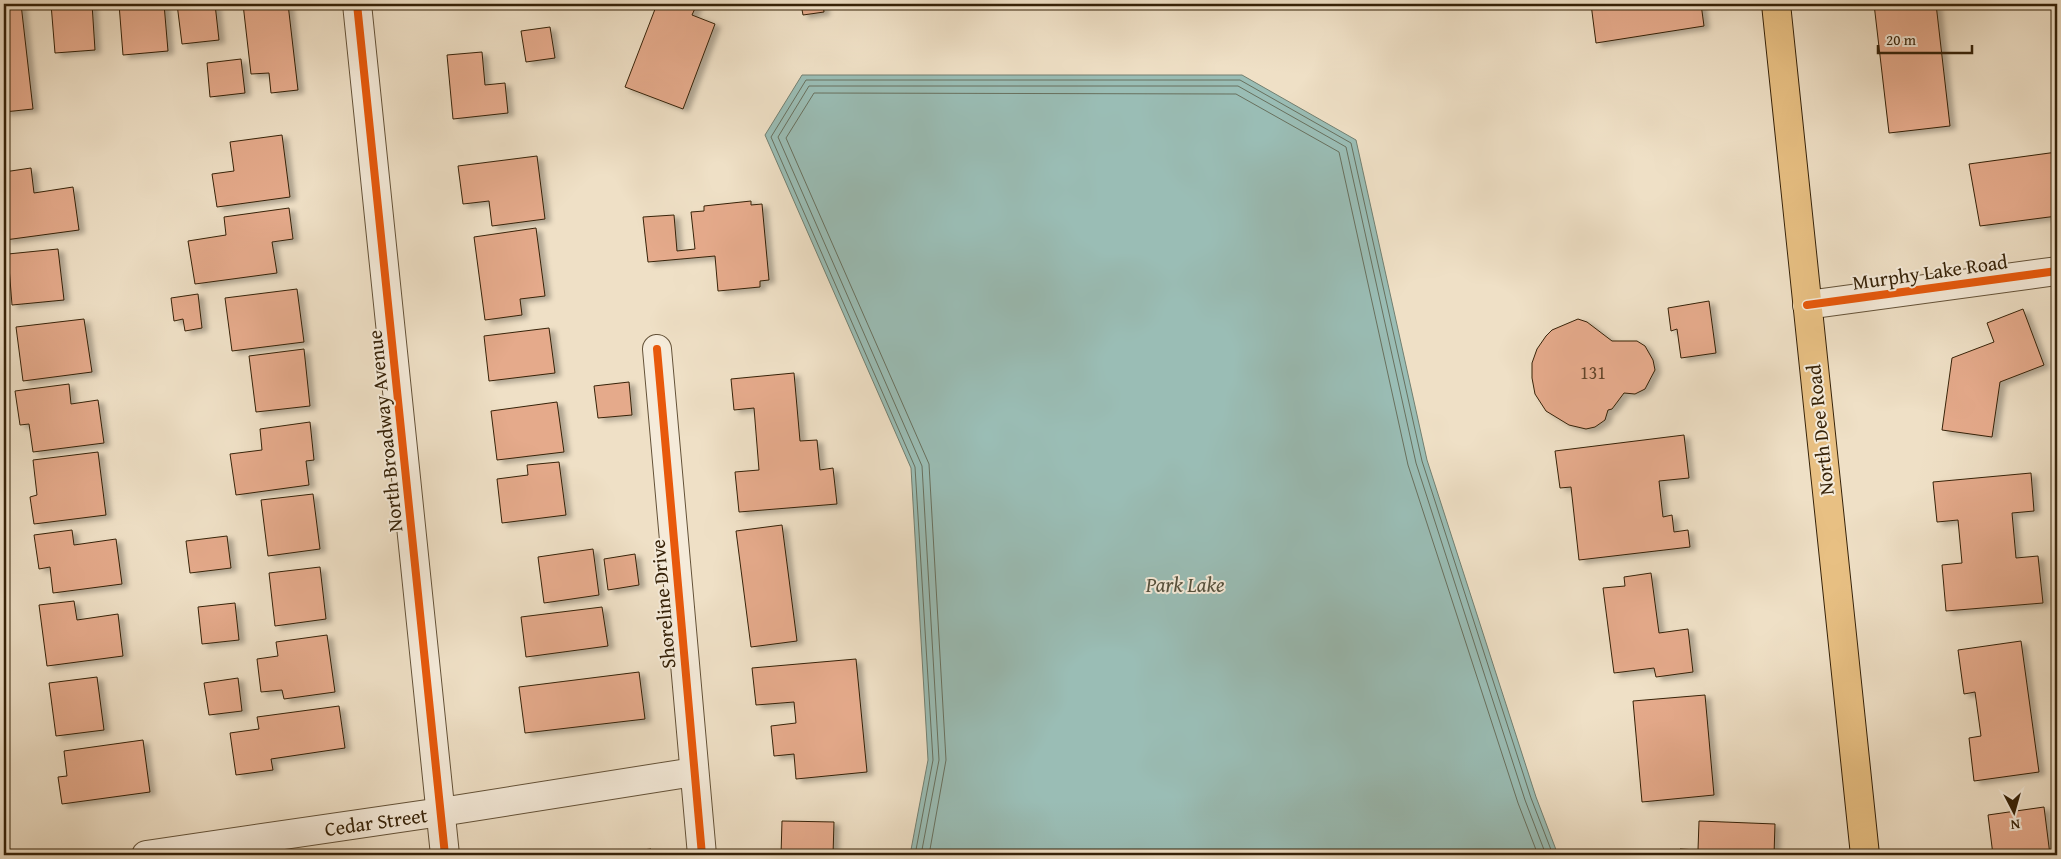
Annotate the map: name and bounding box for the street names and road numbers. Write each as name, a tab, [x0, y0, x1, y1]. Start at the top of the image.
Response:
street label: Murphy Lake Road	[1850, 246, 2010, 297]
street label: North Broadway Avenue	[359, 329, 410, 534]
street label: North Dee Road	[1798, 363, 1841, 497]
street label: Shoreline Drive	[642, 538, 683, 670]
street label: Cedar Street	[323, 800, 429, 843]

